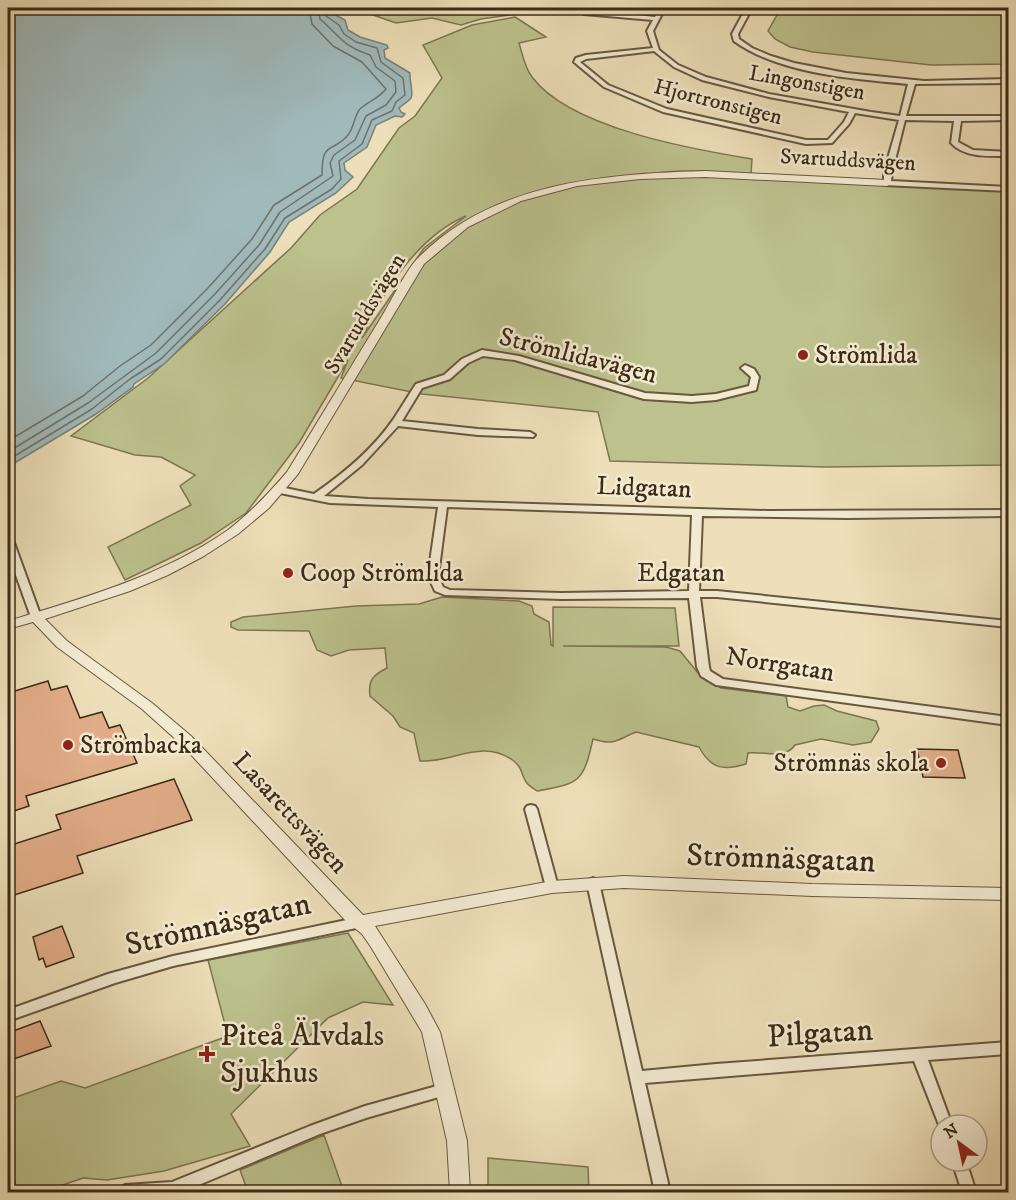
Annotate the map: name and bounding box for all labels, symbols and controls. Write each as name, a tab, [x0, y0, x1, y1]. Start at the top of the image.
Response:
street label: Lingonstigen	[747, 60, 868, 107]
street label: Hjortronstigen	[651, 73, 785, 131]
street label: Svartuddsvägen	[779, 143, 917, 177]
street label: Svartuddsvägen	[318, 248, 412, 379]
street label: Strömlidavägen	[496, 320, 661, 392]
place label: Strömlida	[815, 339, 917, 372]
marker: Strömlida	[796, 348, 810, 362]
street label: Lidgatan	[596, 470, 692, 506]
place label: Coop Strömlida	[300, 557, 464, 590]
street label: Edgatan	[637, 557, 725, 590]
marker: Coop Strömlida	[281, 566, 295, 580]
street label: Norrgatan	[723, 640, 837, 690]
place label: Strömbacka	[80, 729, 202, 762]
marker: Strömbacka	[61, 738, 75, 752]
street label: Lasarettsvägen	[225, 745, 355, 881]
place label: Strömnäs skola	[774, 747, 929, 780]
marker: Strömnäs skola	[934, 756, 948, 770]
street label: Strömnäsgatan	[686, 836, 877, 882]
street label: Strömnäsgatan	[121, 884, 315, 966]
street label: Pilgatan	[766, 1010, 875, 1058]
place label: Piteå Älvdals Sjukhus	[220, 1016, 384, 1093]
marker: Piteå Älvdals Sjukhus	[198, 1045, 216, 1063]
north arrow	[929, 1113, 989, 1173]
text: N	[940, 1119, 962, 1143]

